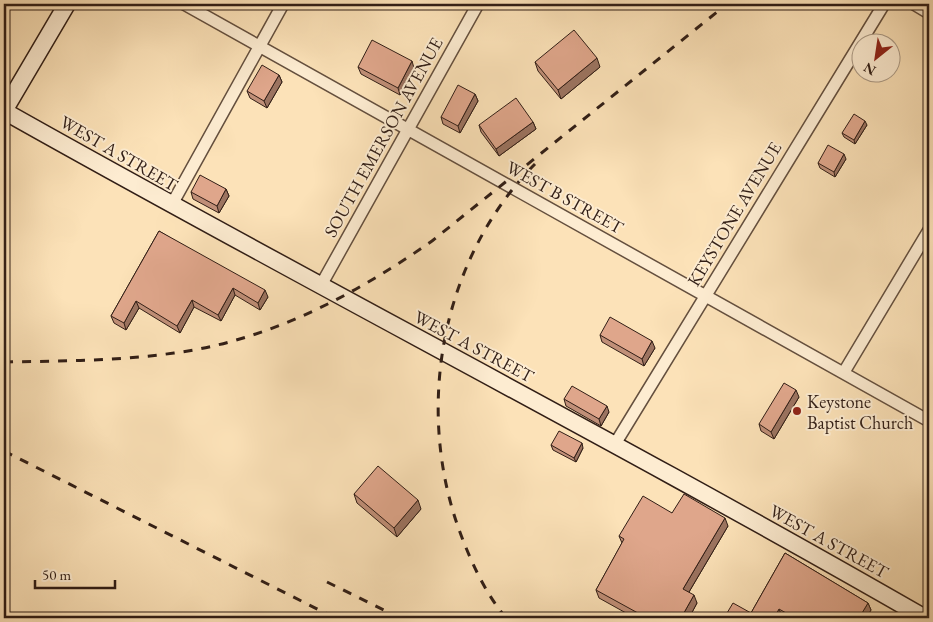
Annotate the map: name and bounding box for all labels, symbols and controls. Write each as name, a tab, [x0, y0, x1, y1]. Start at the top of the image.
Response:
north arrow	[850, 32, 900, 82]
street label: SOUTH EMERSON AVENUE	[318, 33, 448, 241]
text: N	[860, 58, 879, 80]
street label: WEST A STREET	[56, 110, 183, 197]
street label: KEYSTONE AVENUE	[682, 138, 786, 290]
street label: WEST B STREET	[502, 155, 628, 239]
street label: WEST A STREET	[410, 305, 539, 388]
place label: Keystone Baptist Church	[807, 390, 913, 434]
marker: Keystone Baptist Church	[791, 405, 803, 417]
street label: WEST A STREET	[766, 499, 893, 584]
scale bar	[35, 557, 115, 589]
text: 50 m	[42, 565, 71, 584]

